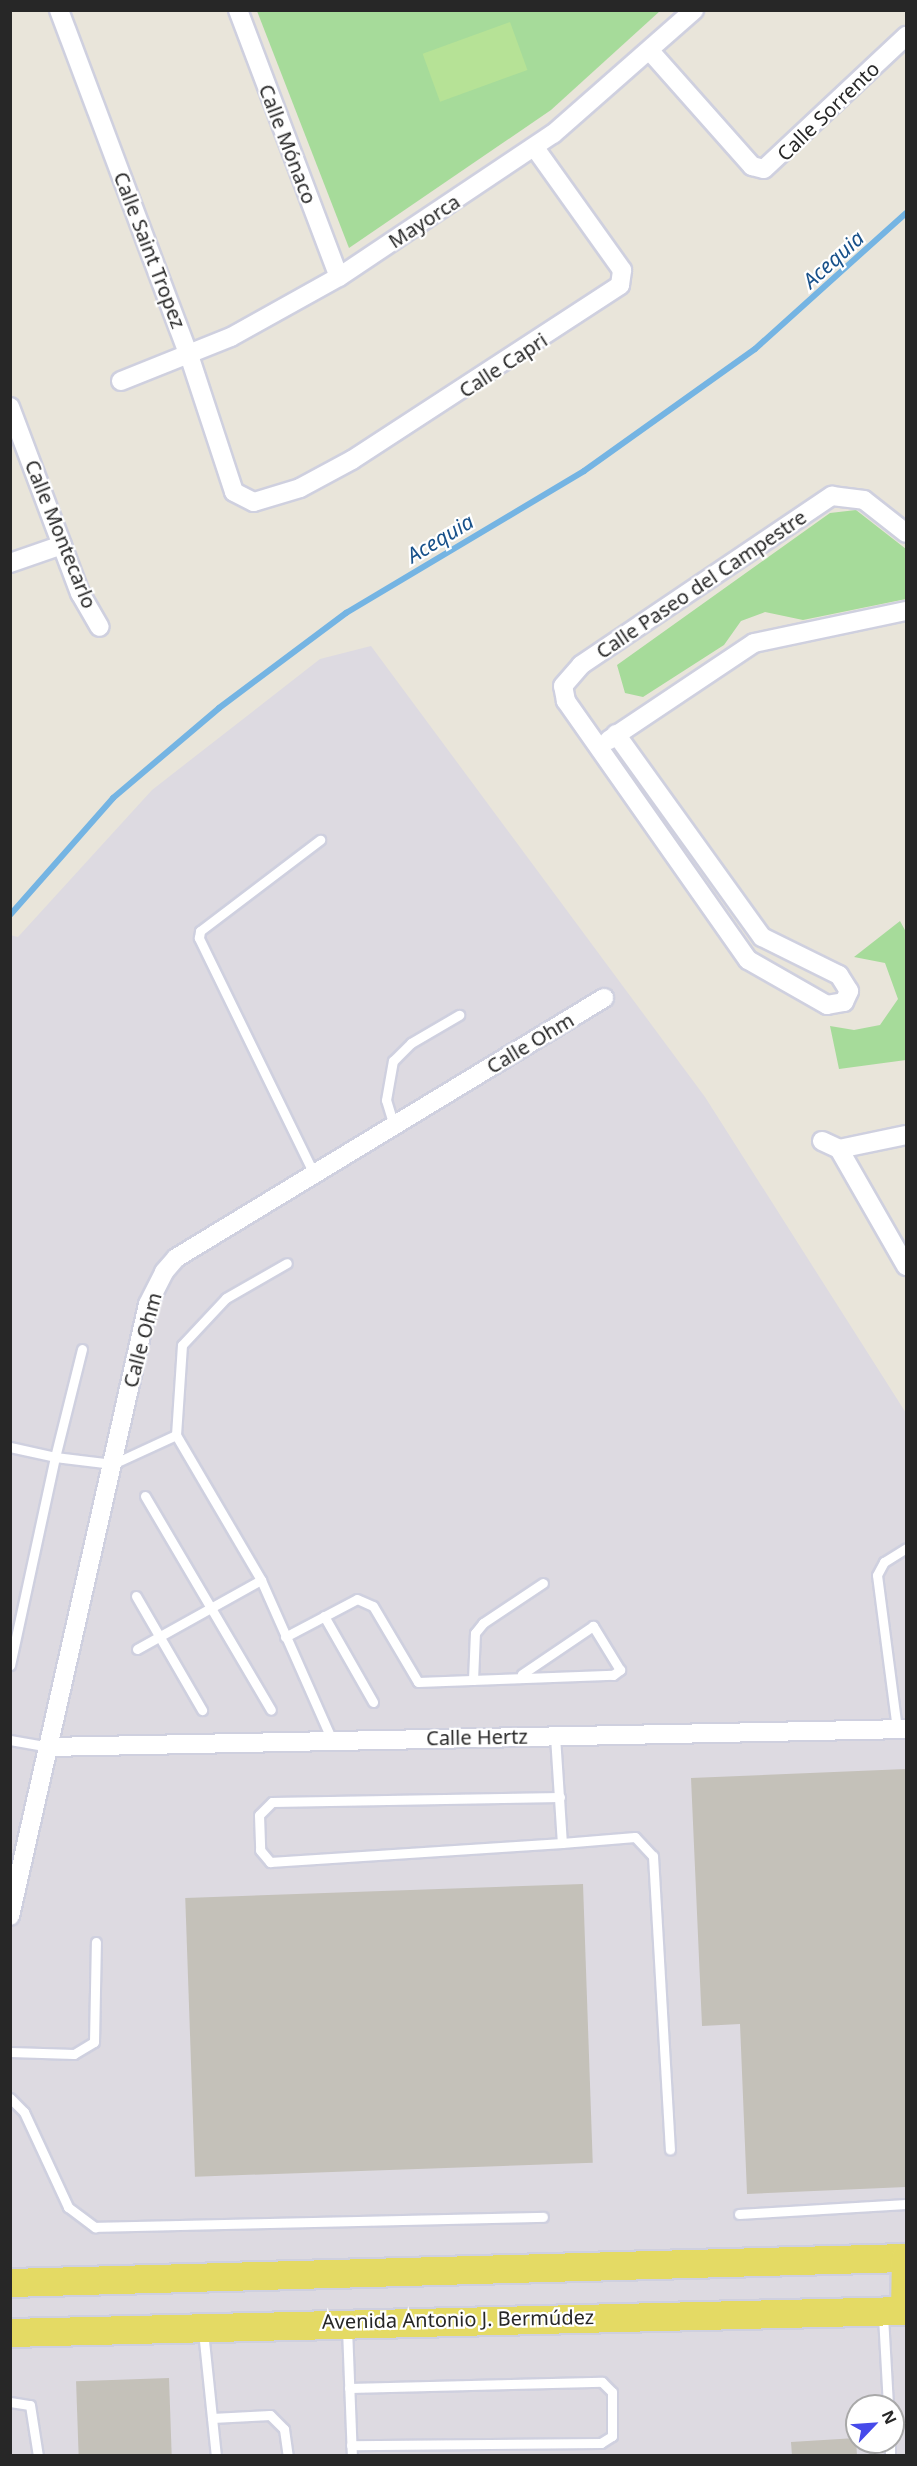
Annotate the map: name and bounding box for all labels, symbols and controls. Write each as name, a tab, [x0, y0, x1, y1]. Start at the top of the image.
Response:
street label: Calle Sorrento	[772, 56, 884, 166]
street label: Calle Mónaco	[254, 81, 322, 207]
street label: Calle Saint Tropez	[109, 168, 191, 332]
street label: Mayorca	[384, 189, 464, 253]
water label: Acequia	[797, 225, 869, 293]
street label: Calle Capri	[454, 328, 552, 402]
street label: Calle Montecarlo	[20, 456, 102, 612]
street label: Calle Paseo del Campestre	[591, 505, 811, 663]
water label: Acequia	[402, 508, 478, 568]
street label: Calle Ohm	[482, 1008, 578, 1078]
street label: Calle Ohm	[118, 1290, 166, 1390]
street label: Calle Hertz	[426, 1724, 528, 1750]
street label: Avenida Antonio J. Bermúdez	[322, 2305, 594, 2333]
north arrow	[845, 2394, 905, 2454]
text: N	[877, 2407, 902, 2428]

